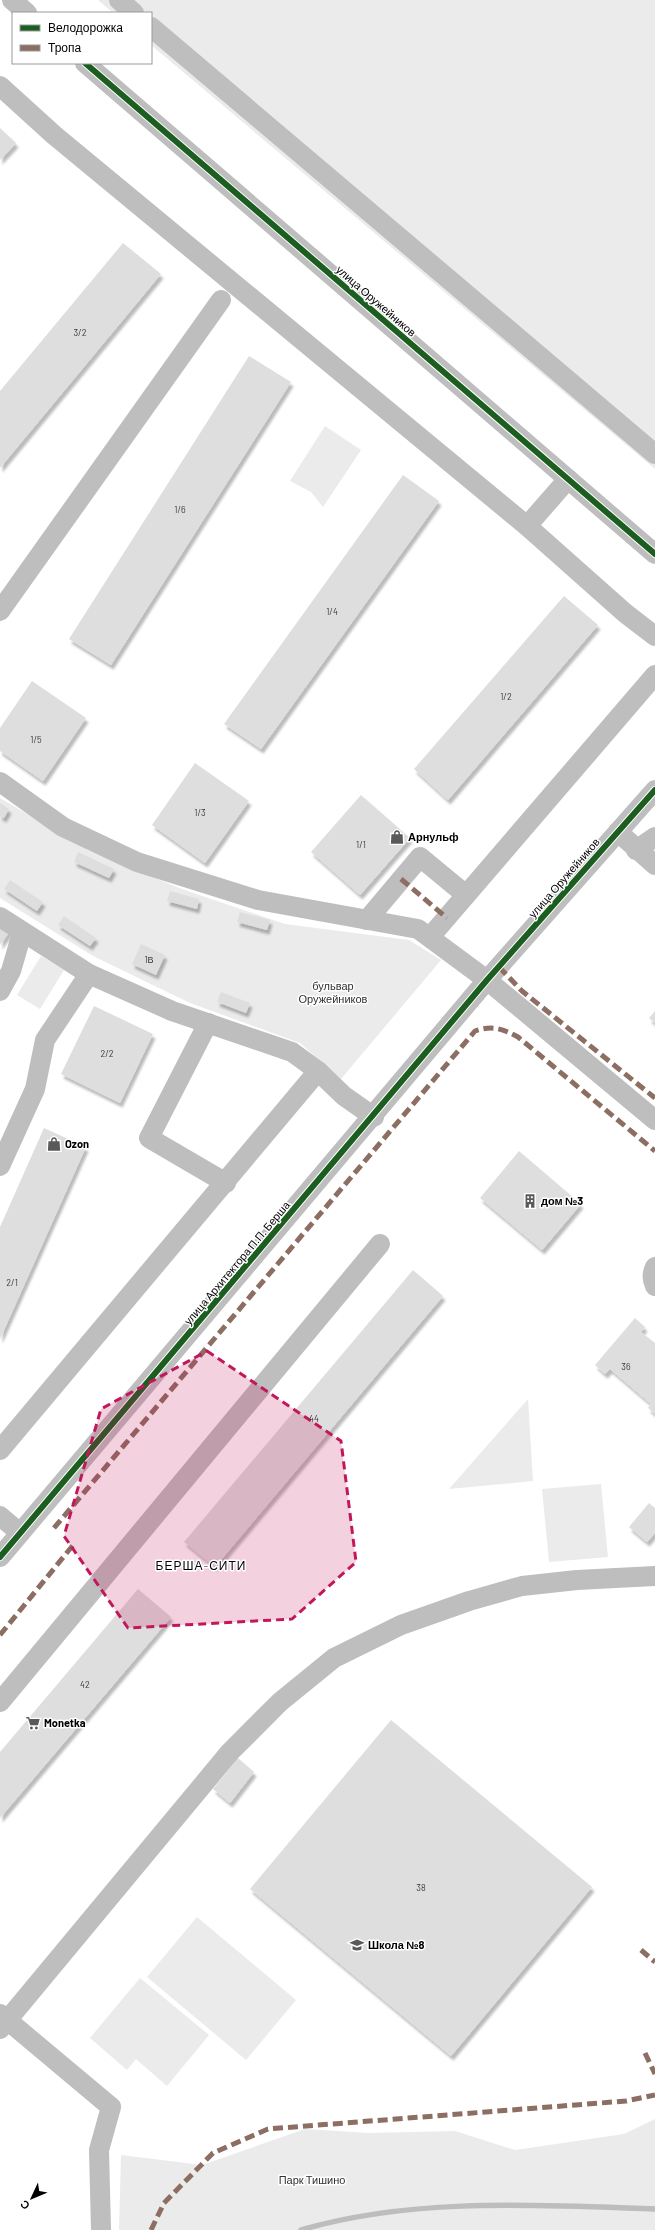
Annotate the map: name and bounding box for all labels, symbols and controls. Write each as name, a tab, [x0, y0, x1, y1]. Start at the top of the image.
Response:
legend	[12, 12, 152, 64]
text: Велодорожка	[48, 20, 123, 35]
text: Тропа	[48, 40, 82, 55]
street label: улица Оружейников	[334, 262, 419, 339]
house number: 3/2	[73, 327, 87, 338]
house number: 1/6	[174, 504, 186, 515]
house number: 1/4	[326, 606, 338, 617]
house number: 1/2	[500, 691, 512, 702]
house number: 1/5	[30, 734, 42, 745]
house number: 1/3	[194, 807, 206, 818]
shop icon: Арнульф	[389, 829, 405, 845]
place label: Арнульф	[408, 830, 459, 843]
street label: улица Оружейников	[525, 835, 602, 920]
house number: 1/1	[356, 839, 366, 850]
house number: 1В	[144, 954, 154, 965]
park label: бульвар Оружейников	[299, 979, 368, 1005]
house number: 2/2	[100, 1048, 114, 1059]
shop icon: Ozon	[46, 1136, 62, 1152]
place label: Ozon	[65, 1137, 89, 1150]
building icon: дом №3	[522, 1193, 538, 1209]
place label: дом №3	[541, 1194, 583, 1207]
street label: улица Архитектора П.П. Берша	[181, 1198, 293, 1327]
house number: 2/1	[6, 1277, 18, 1288]
house number: 36	[621, 1361, 631, 1372]
house number: 44	[309, 1413, 319, 1424]
district label: БЕРША-СИТИ	[156, 1558, 246, 1572]
house number: 42	[80, 1679, 90, 1690]
supermarket icon: Monetka	[25, 1715, 41, 1731]
place label: Monetka	[44, 1716, 86, 1729]
house number: 38	[416, 1882, 426, 1893]
school or university icon: Школа №8	[349, 1937, 365, 1953]
place label: Школа №8	[368, 1938, 424, 1951]
park label: Парк Тишино	[279, 2173, 345, 2186]
north arrow	[12, 2178, 52, 2218]
text: С	[17, 2198, 32, 2213]

